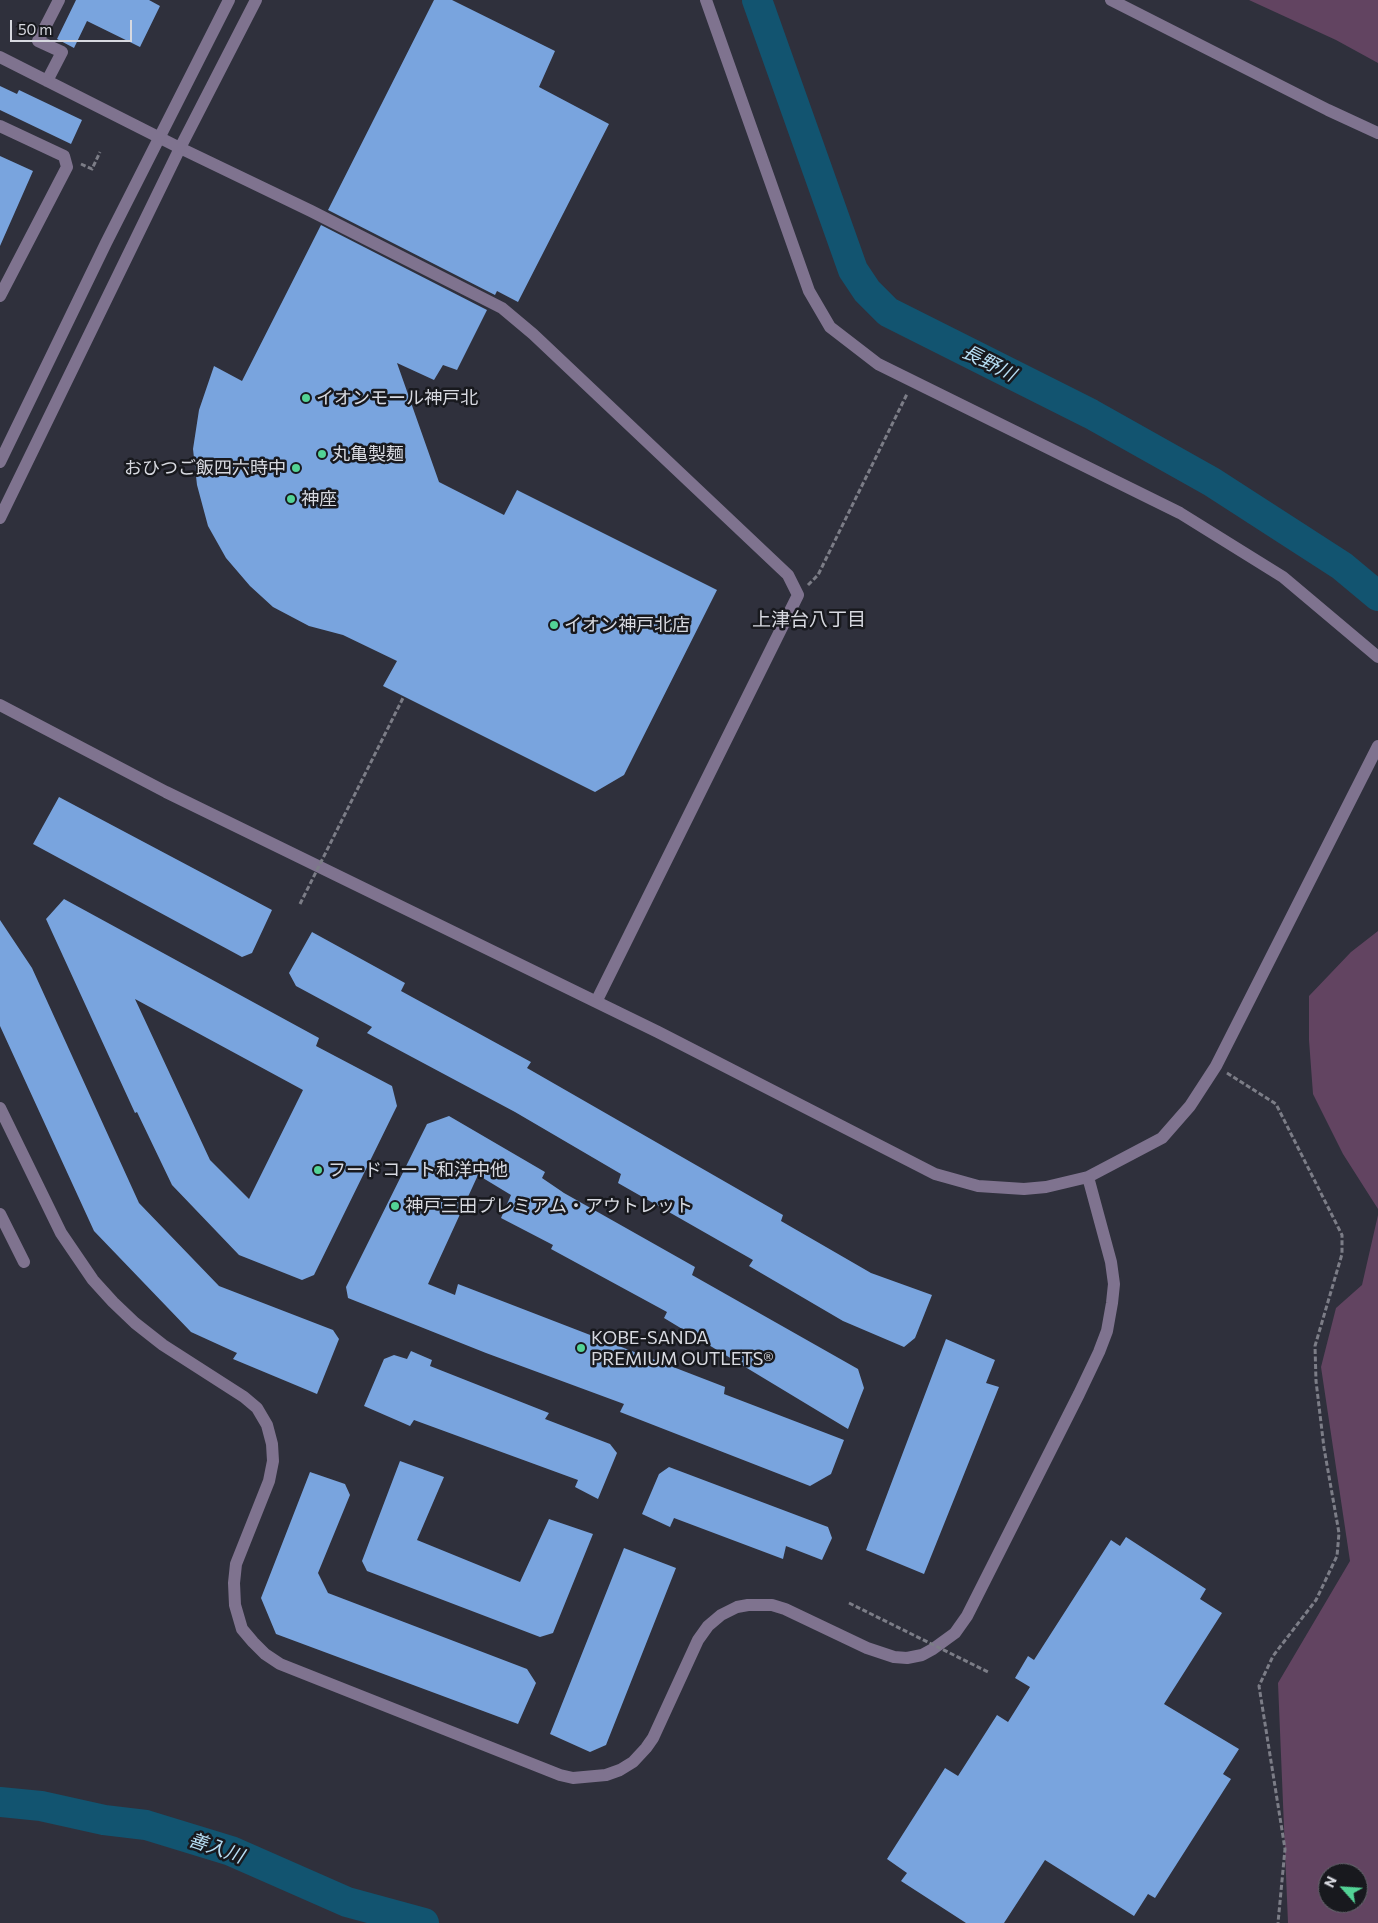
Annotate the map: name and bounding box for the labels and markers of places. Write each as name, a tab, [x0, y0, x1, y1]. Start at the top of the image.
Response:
place label: イオンモール神戸北	[316, 387, 478, 409]
marker: イオンモール神戸北	[300, 392, 312, 404]
place label: 丸亀製麺	[332, 443, 404, 465]
marker: 丸亀製麺	[316, 448, 328, 460]
place label: おひつご飯四六時中	[124, 457, 286, 479]
marker: おひつご飯四六時中	[290, 462, 302, 474]
place label: 神座	[301, 488, 337, 510]
marker: 神座	[285, 493, 297, 505]
place label: イオン神戸北店	[564, 614, 690, 636]
marker: イオン神戸北店	[548, 619, 560, 631]
place label: フードコート和洋中他	[328, 1159, 508, 1181]
marker: フードコート和洋中他	[312, 1164, 324, 1176]
place label: 神戸三田プレミアム・アウトレット	[405, 1195, 693, 1217]
marker: 神戸三田プレミアム・アウトレット	[389, 1200, 401, 1212]
place label: KOBE-SANDA PREMIUM OUTLETS®	[591, 1327, 774, 1370]
marker: KOBE-SANDA PREMIUM OUTLETS®	[575, 1342, 587, 1354]

